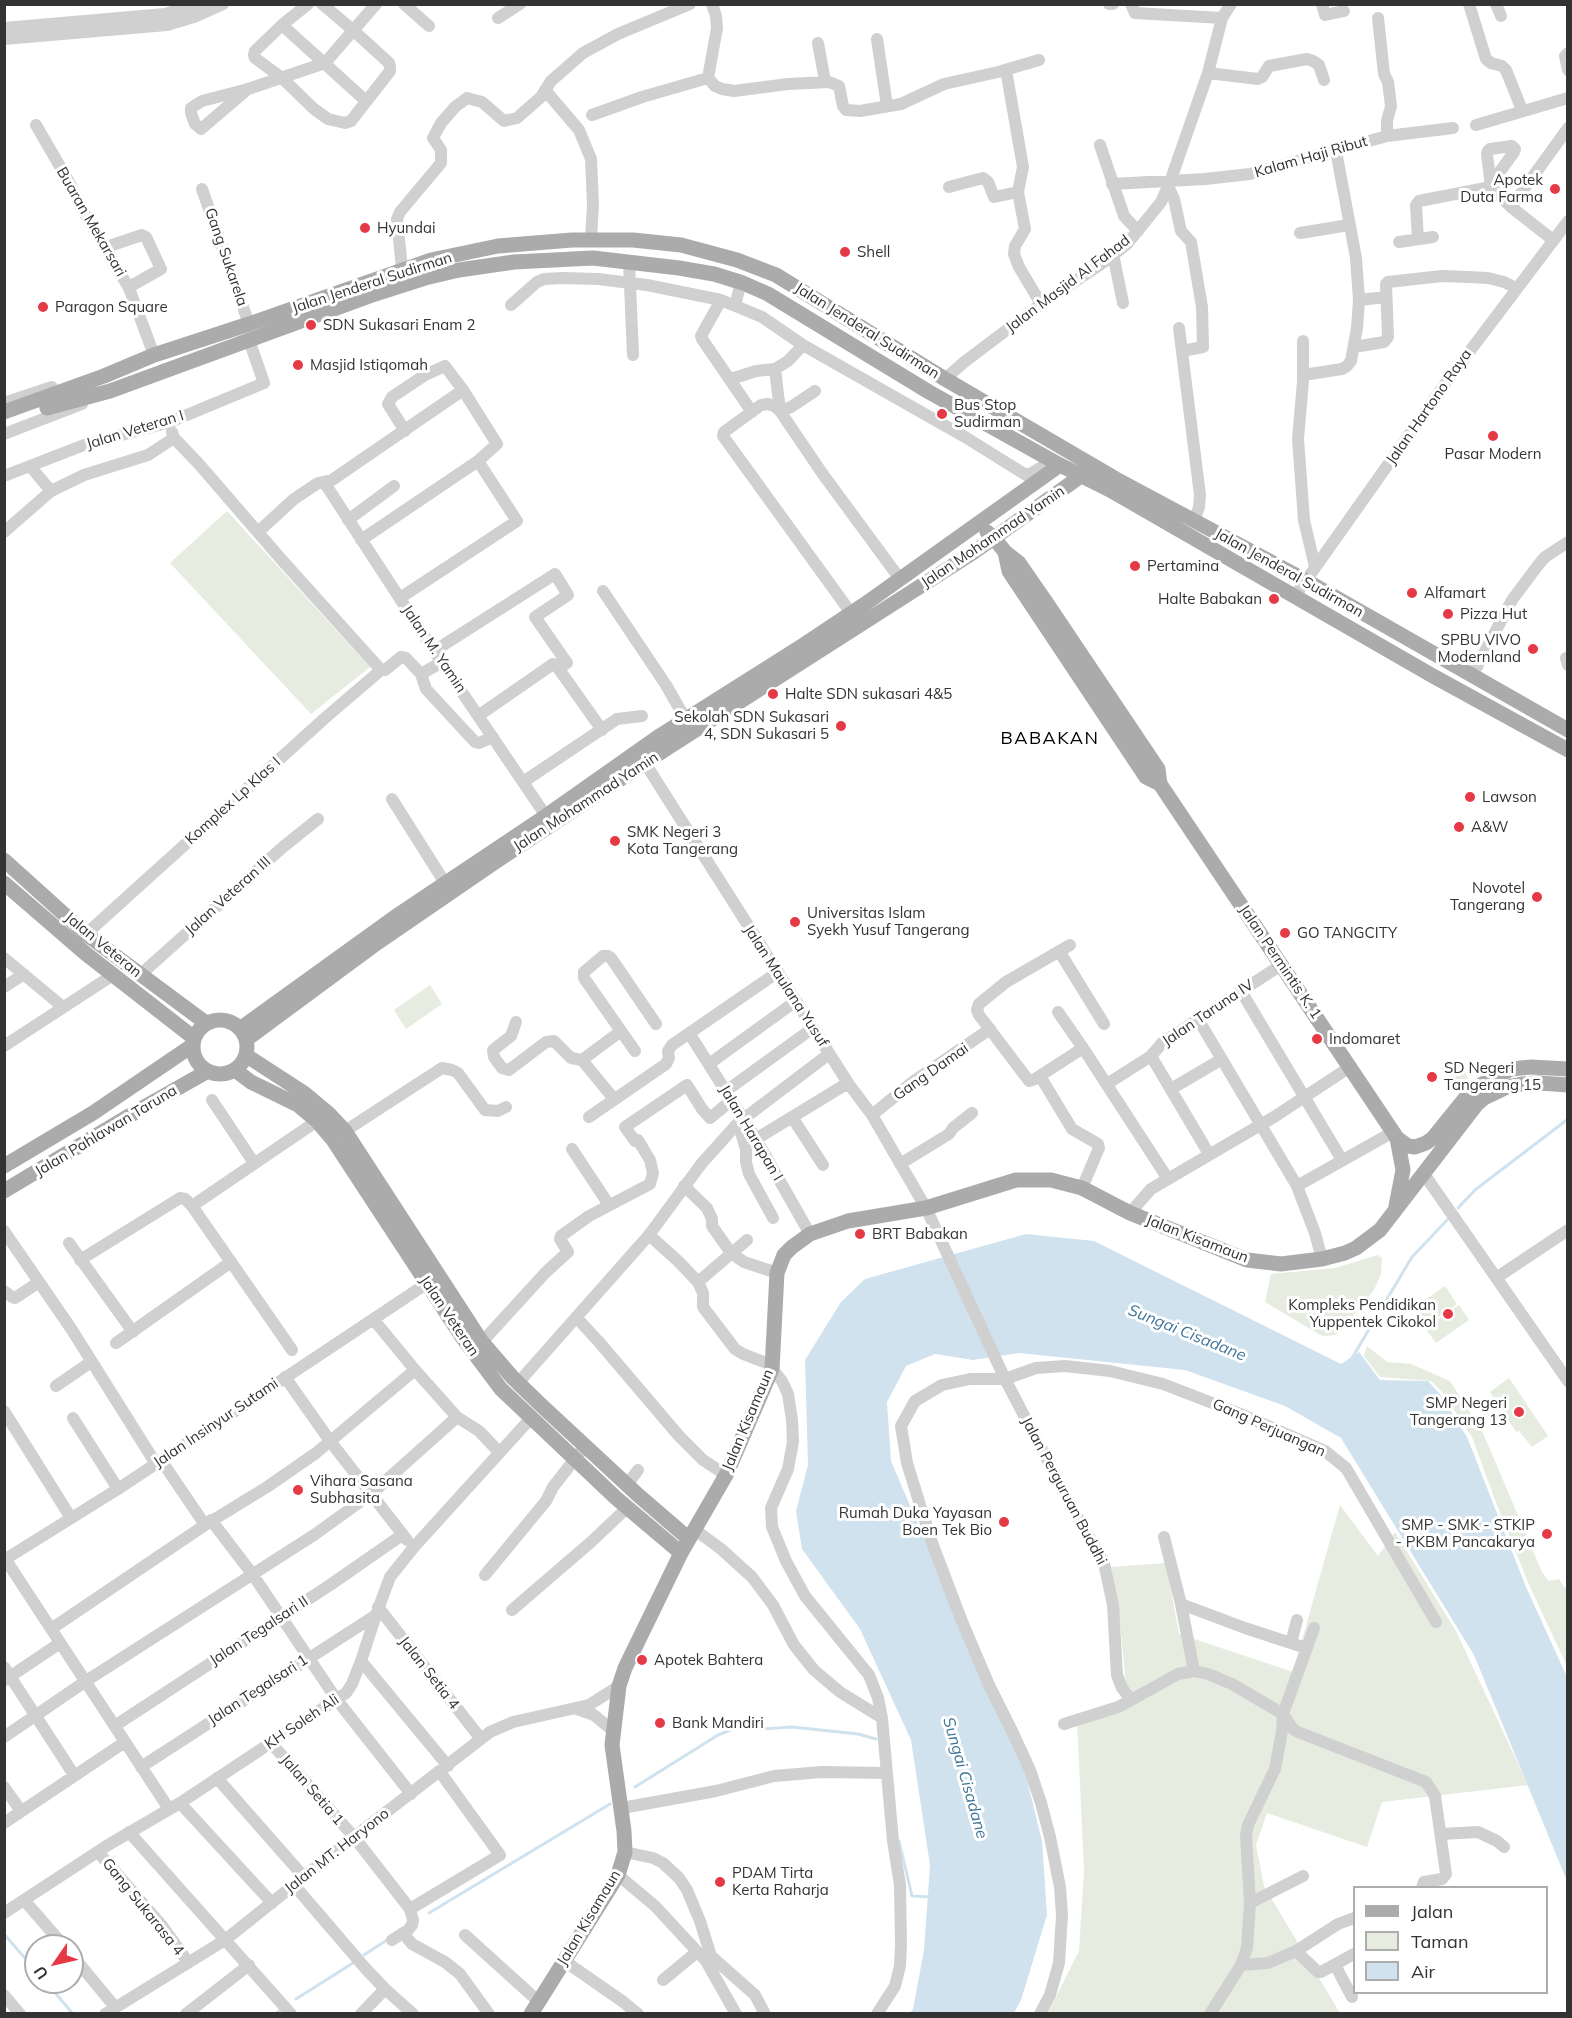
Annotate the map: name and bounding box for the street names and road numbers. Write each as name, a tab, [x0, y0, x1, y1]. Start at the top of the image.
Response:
street label: Kalam Haji Ribut	[1252, 132, 1370, 182]
street label: Buaran Mekarsari	[52, 164, 130, 280]
street label: Gang Sukarela	[201, 206, 251, 308]
street label: Jalan Masjid Al Fahad	[1002, 231, 1134, 337]
street label: Jalan Jenderal Sudirman	[290, 249, 454, 317]
street label: Jalan Jenderal Sudirman	[791, 279, 943, 383]
street label: Jalan Hartono Raya	[1382, 346, 1476, 468]
street label: Jalan Veteran I	[84, 407, 186, 453]
street label: Jalan Mohammad Yamin	[918, 482, 1068, 592]
street label: Jalan Jenderal Sudirman	[1212, 525, 1366, 621]
street label: Jalan M. Yamin	[398, 602, 470, 696]
street label: Jalan Mohammad Yamin	[510, 748, 662, 856]
street label: Komplex Lp Klas I	[182, 753, 284, 849]
street label: Jalan Veteran III	[181, 853, 275, 939]
street label: Jalan Permintis K. 1	[1235, 901, 1325, 1023]
street label: Jalan Veteran	[61, 909, 145, 981]
street label: Jalan Maulana Yusuf	[740, 922, 832, 1050]
street label: Jalan Taruna IV	[1159, 976, 1257, 1050]
street label: Gang Damai	[890, 1039, 972, 1105]
street label: Jalan Pahlawan Taruna	[32, 1081, 180, 1181]
street label: Jalan Harapan I	[715, 1082, 787, 1184]
street label: Jalan Kisamaun	[1143, 1211, 1251, 1267]
street label: Jalan Veteran	[415, 1272, 483, 1360]
street label: Jalan Kisamaun	[719, 1367, 777, 1473]
street label: Jalan Insinyur Sutami	[150, 1375, 282, 1471]
street label: Gang Perjuangan	[1210, 1395, 1328, 1461]
street label: Jalan Perguruan Buddhi	[1017, 1414, 1111, 1568]
street label: Jalan Tegalsari II	[206, 1592, 312, 1670]
street label: Jalan Setia 4	[395, 1633, 463, 1713]
street label: Jalan Tegalsari 1	[205, 1651, 311, 1729]
street label: KH Soleh Ali	[262, 1691, 342, 1753]
street label: Jalan Setia 1	[277, 1751, 347, 1829]
street label: Jalan MT. Haryono	[281, 1805, 393, 1897]
street label: Gang Sukarasa 4	[98, 1855, 188, 1959]
street label: Jalan Kisamaun	[553, 1867, 625, 1969]

